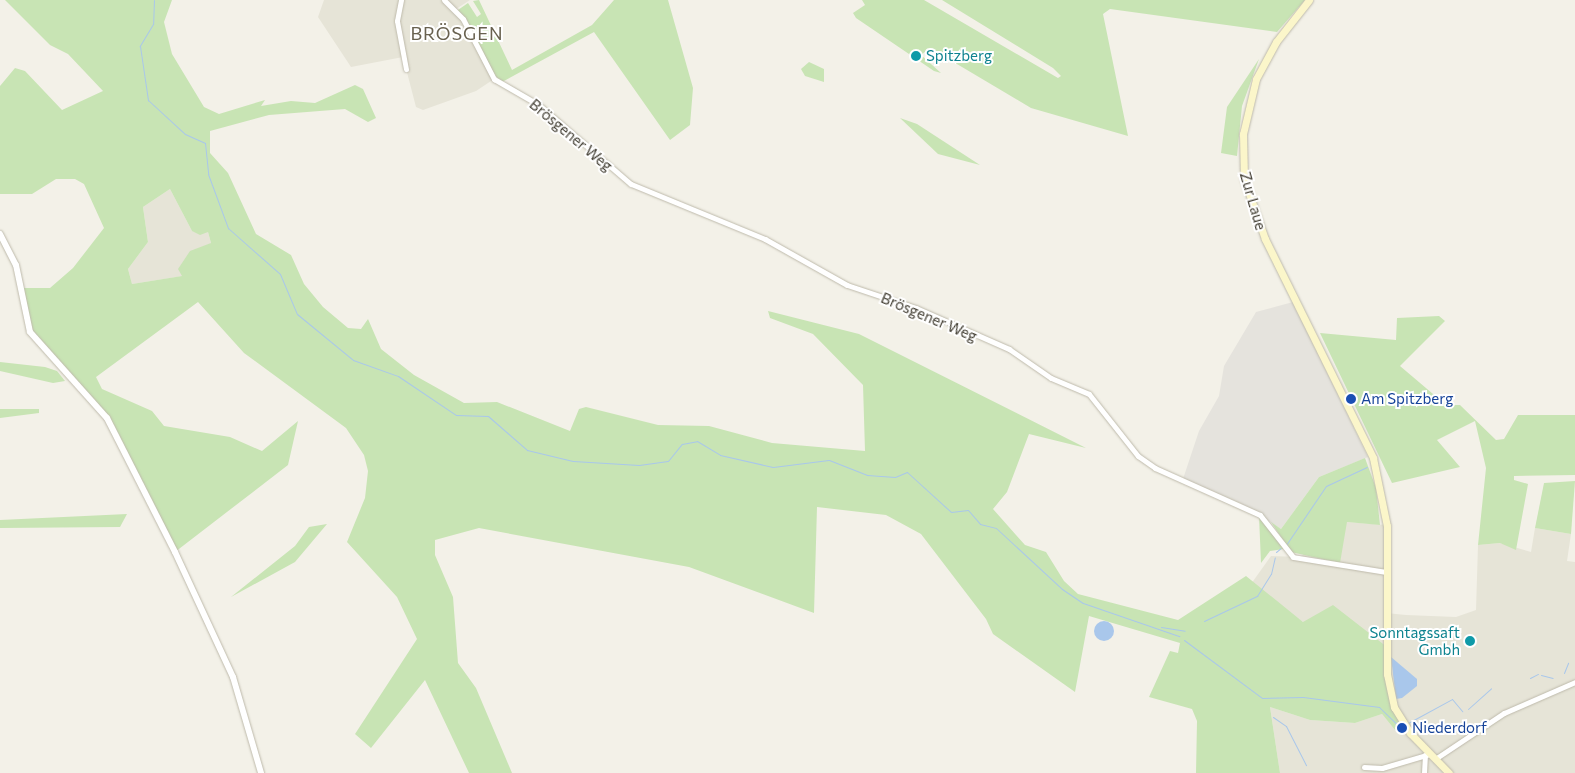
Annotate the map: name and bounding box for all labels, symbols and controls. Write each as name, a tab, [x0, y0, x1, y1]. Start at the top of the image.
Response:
district label: BRÖSGEN	[410, 22, 504, 44]
place label: Spitzberg	[926, 47, 992, 65]
marker: Spitzberg	[910, 50, 922, 62]
street label: Brösgener Weg	[526, 95, 616, 175]
street label: Zur Laue	[1236, 170, 1270, 232]
street label: Brösgener Weg	[878, 289, 980, 345]
place label: Am Spitzberg	[1361, 390, 1453, 408]
marker: Am Spitzberg	[1345, 393, 1357, 405]
place label: Sonntagssaft Gmbh	[1369, 623, 1460, 658]
marker: Sonntagssaft Gmbh	[1464, 635, 1476, 647]
place label: Niederdorf	[1412, 719, 1487, 737]
marker: Niederdorf	[1396, 722, 1408, 734]

